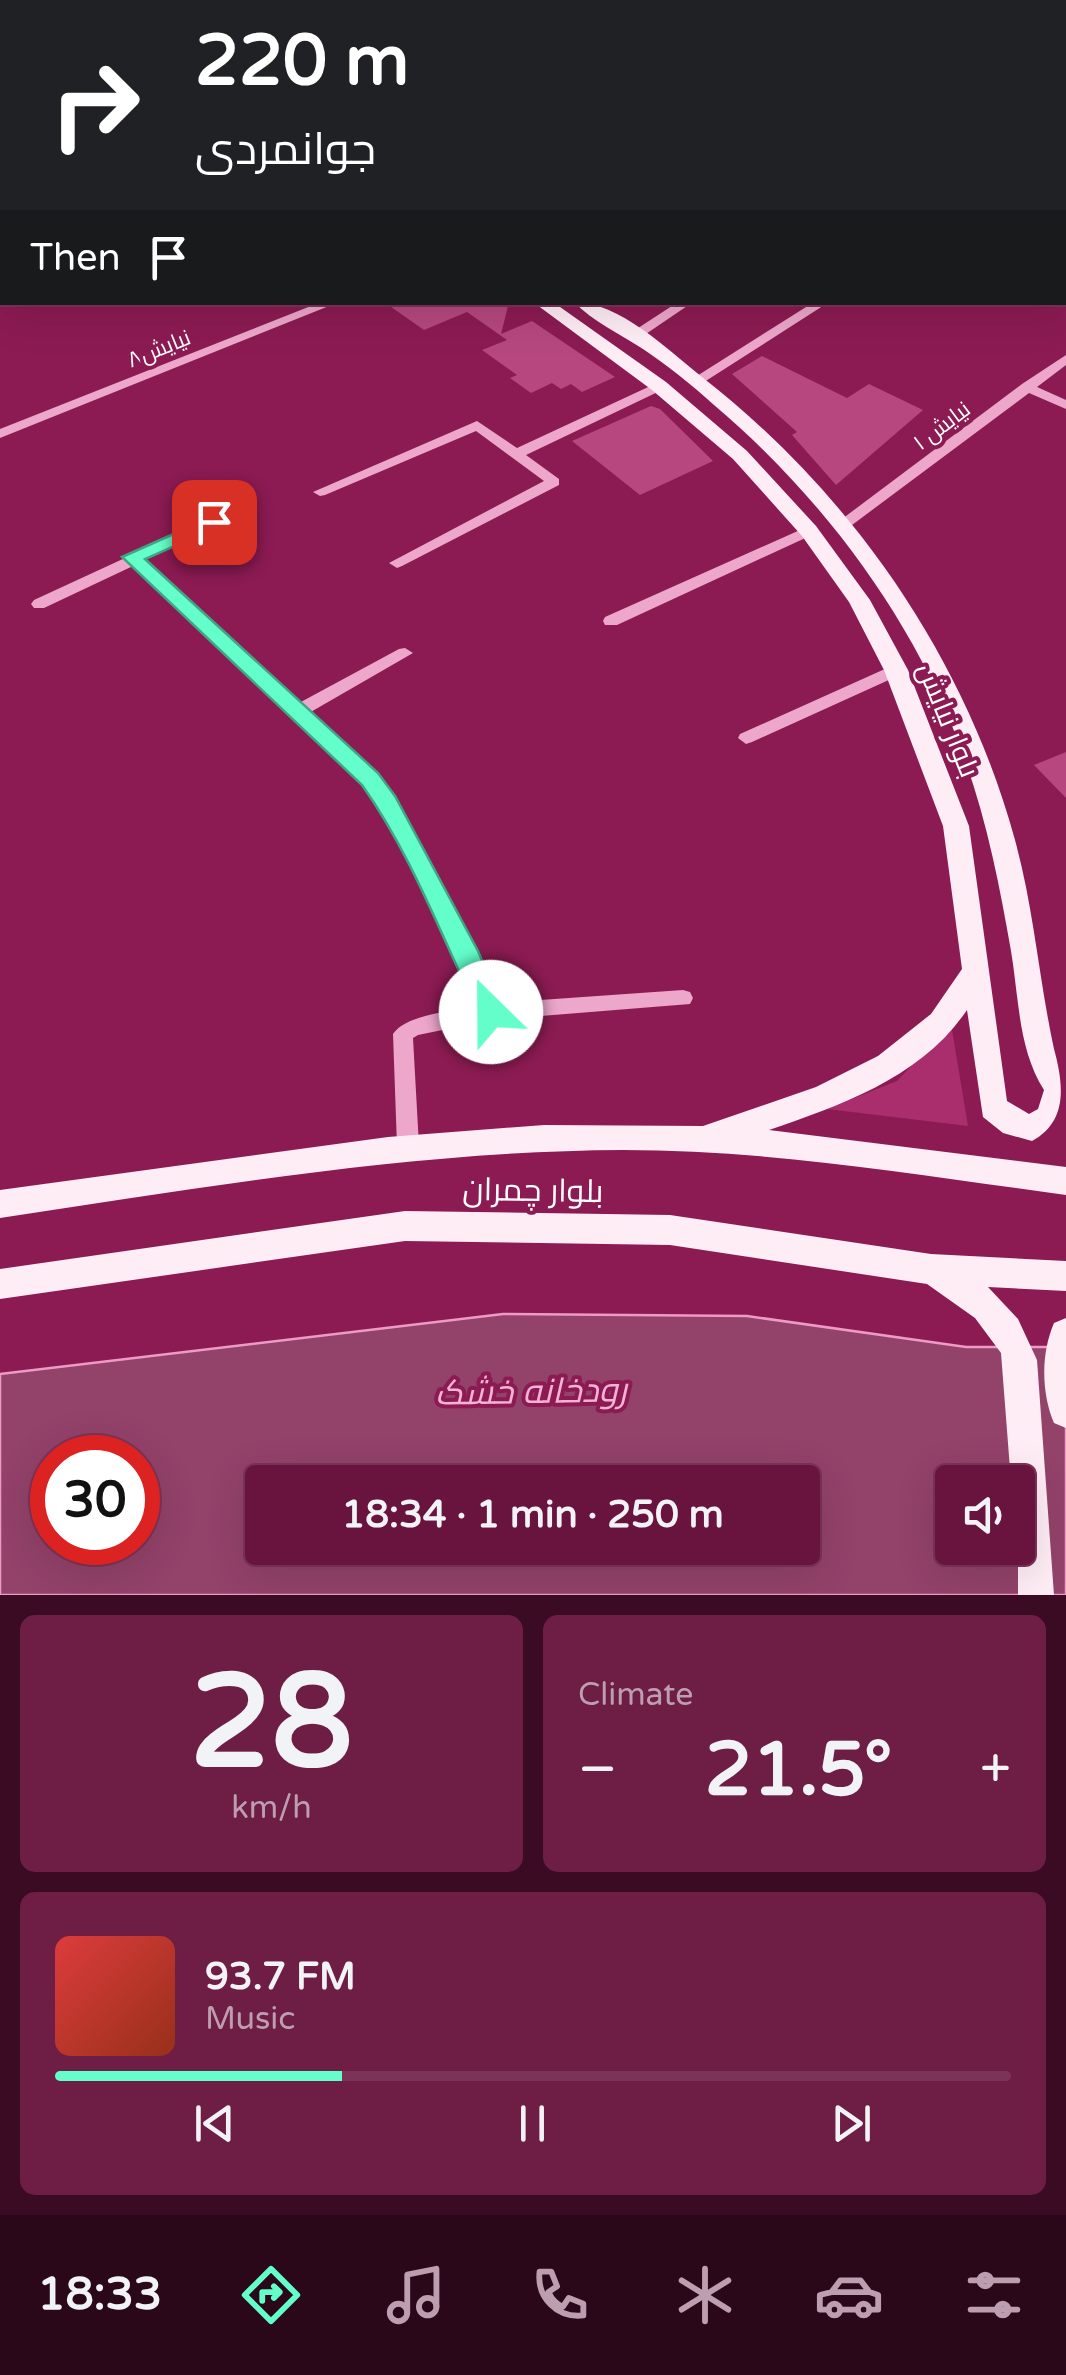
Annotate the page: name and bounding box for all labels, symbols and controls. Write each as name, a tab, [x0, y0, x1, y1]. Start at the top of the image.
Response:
text: 220 m	[195, 20, 409, 104]
icon: right	[30, 40, 160, 170]
text: جوانمردی	[195, 123, 376, 177]
icon: arrive	[141, 230, 196, 285]
text: Then	[30, 235, 121, 281]
street label: نیایش۸	[124, 325, 194, 373]
street label: نیایش ۱	[908, 396, 976, 456]
pin	[172, 480, 257, 565]
icon: arrive	[187, 495, 242, 550]
street label: بلوار نیایش	[910, 658, 986, 782]
position arrow	[439, 960, 543, 1064]
street label: بلوار چمران	[462, 1171, 604, 1212]
water label: رودخانه خشک	[435, 1369, 630, 1415]
speed limit sign: 30	[30, 1435, 160, 1565]
map controls	[935, 1465, 1035, 1565]
button: sound	[935, 1465, 1035, 1565]
text: 18:34 · 1 min · 250 m	[341, 1492, 724, 1538]
text: 28	[190, 1646, 353, 1802]
text: Climate	[578, 1676, 693, 1714]
text: 21.5°	[705, 1725, 892, 1815]
text: −	[578, 1737, 617, 1803]
text: +	[980, 1737, 1011, 1803]
text: km/h	[231, 1789, 312, 1827]
text: 93.7 FM	[205, 1954, 356, 2000]
text: Music	[205, 2000, 295, 2038]
icon: previous	[187, 2096, 242, 2151]
icon: pause	[505, 2096, 560, 2151]
icon: next	[824, 2096, 879, 2151]
icon: directions	[236, 2260, 306, 2330]
icon: music	[381, 2260, 451, 2330]
icon: phone	[525, 2260, 595, 2330]
icon: climate	[670, 2260, 740, 2330]
icon: car	[814, 2260, 884, 2330]
icon: filters	[959, 2260, 1029, 2330]
text: 18:33	[37, 2268, 162, 2322]

